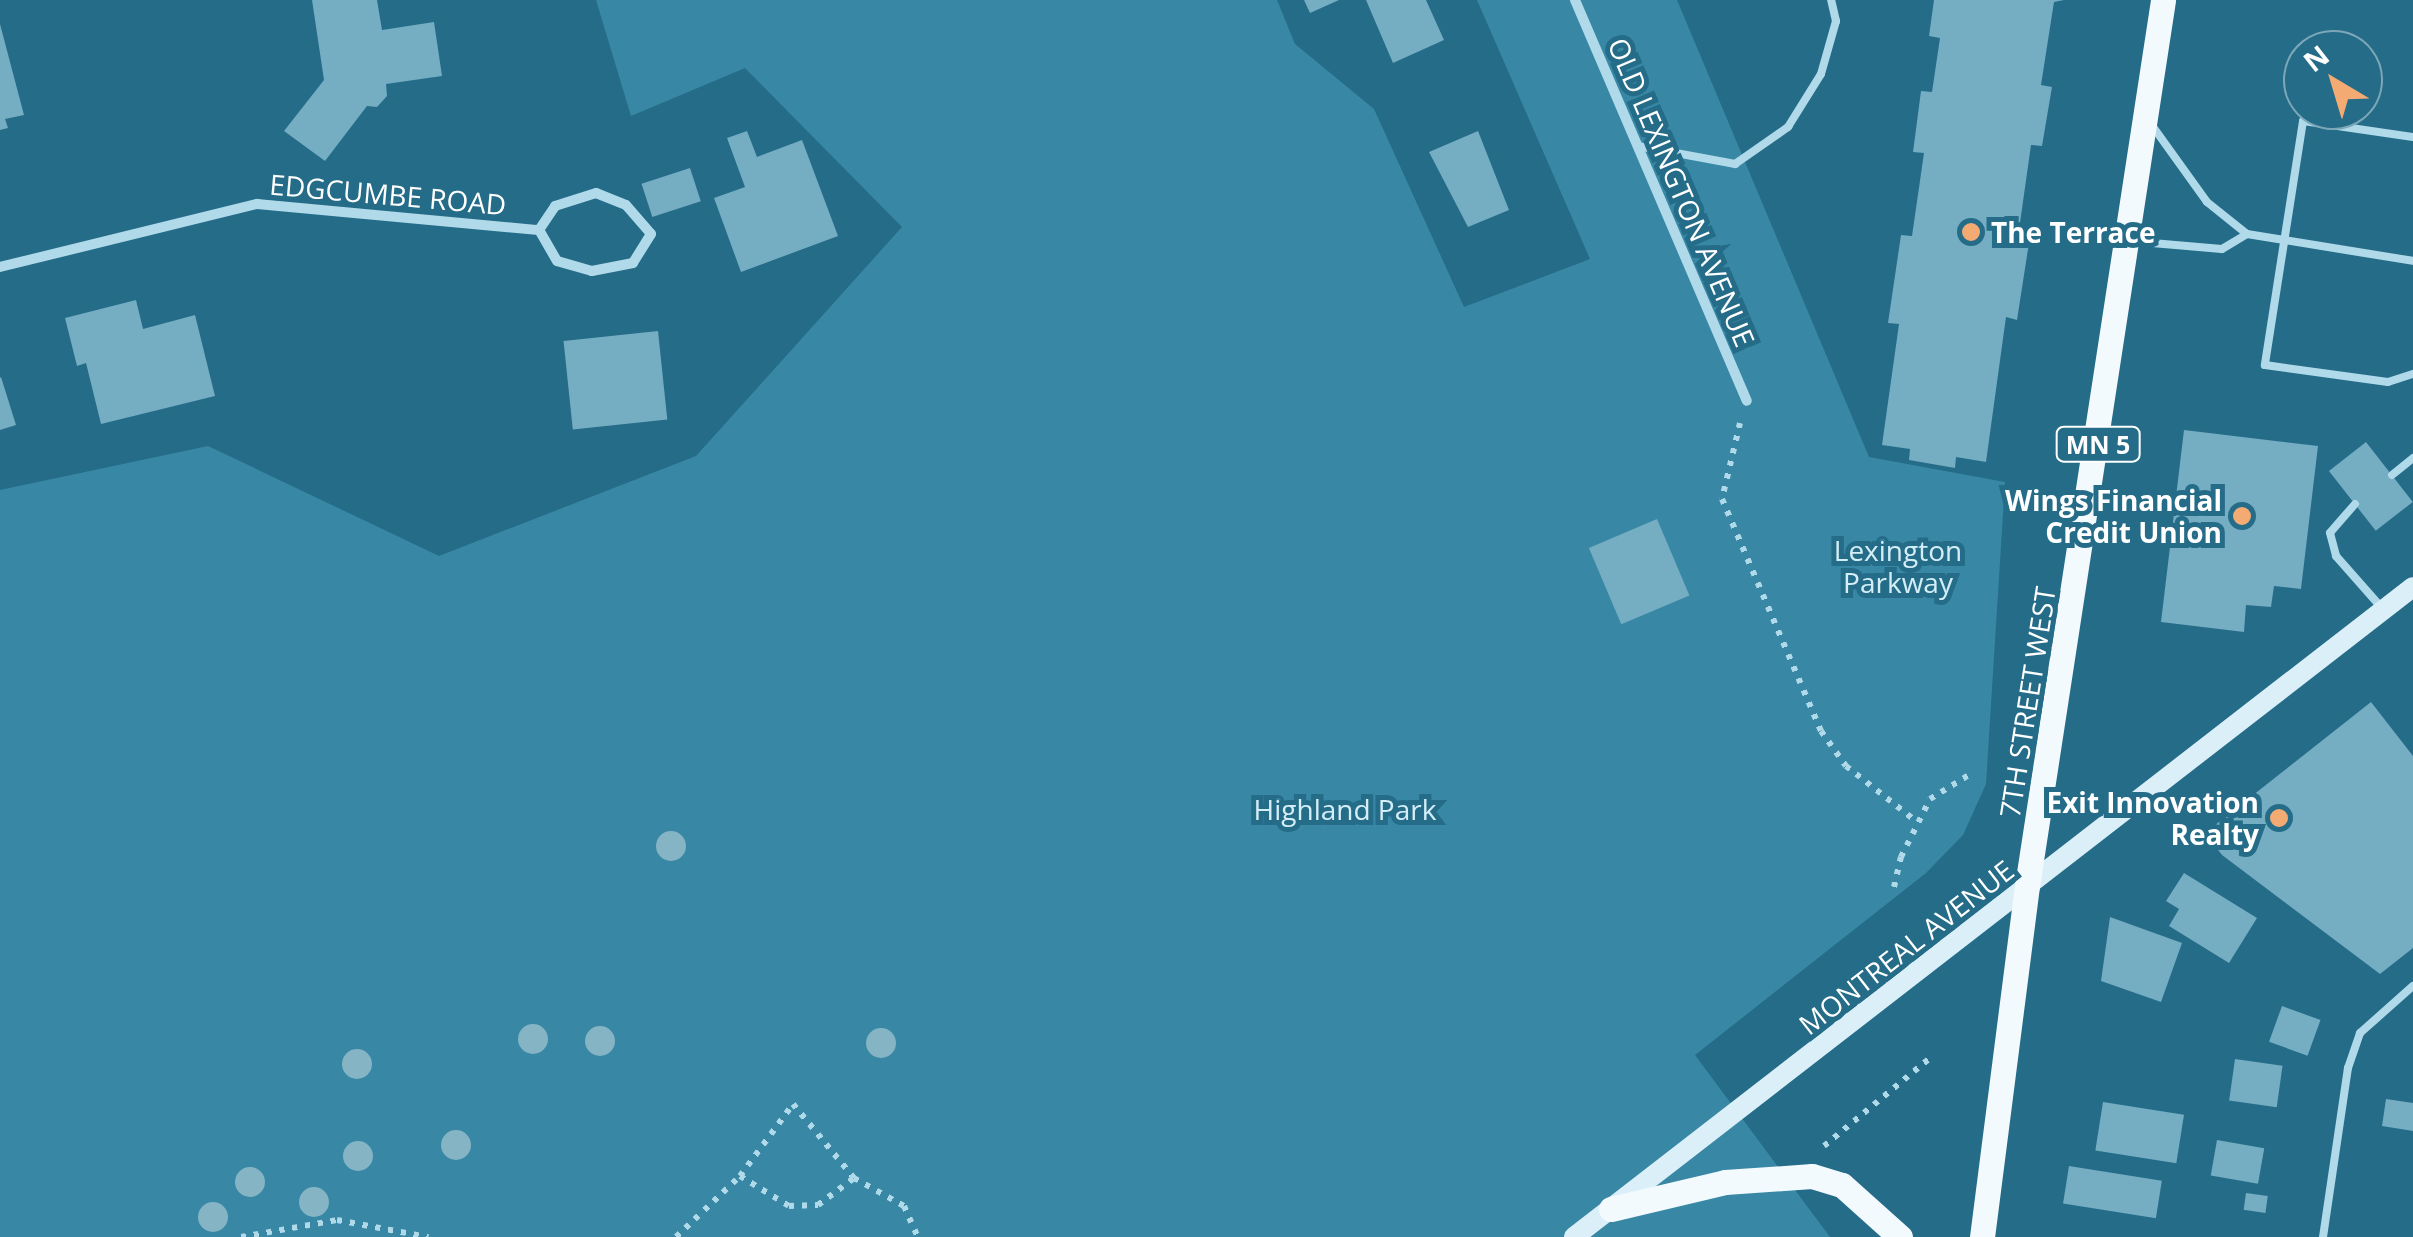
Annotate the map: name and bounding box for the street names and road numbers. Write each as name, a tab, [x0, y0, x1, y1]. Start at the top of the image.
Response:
street label: OLD LEXINGTON AVENUE	[1602, 33, 1762, 351]
street label: EDGCUMBE ROAD	[268, 167, 508, 221]
road number: MN 5	[2056, 424, 2140, 464]
street label: 7TH STREET WEST	[1992, 584, 2062, 820]
street label: MONTREAL AVENUE	[1792, 853, 2020, 1041]

